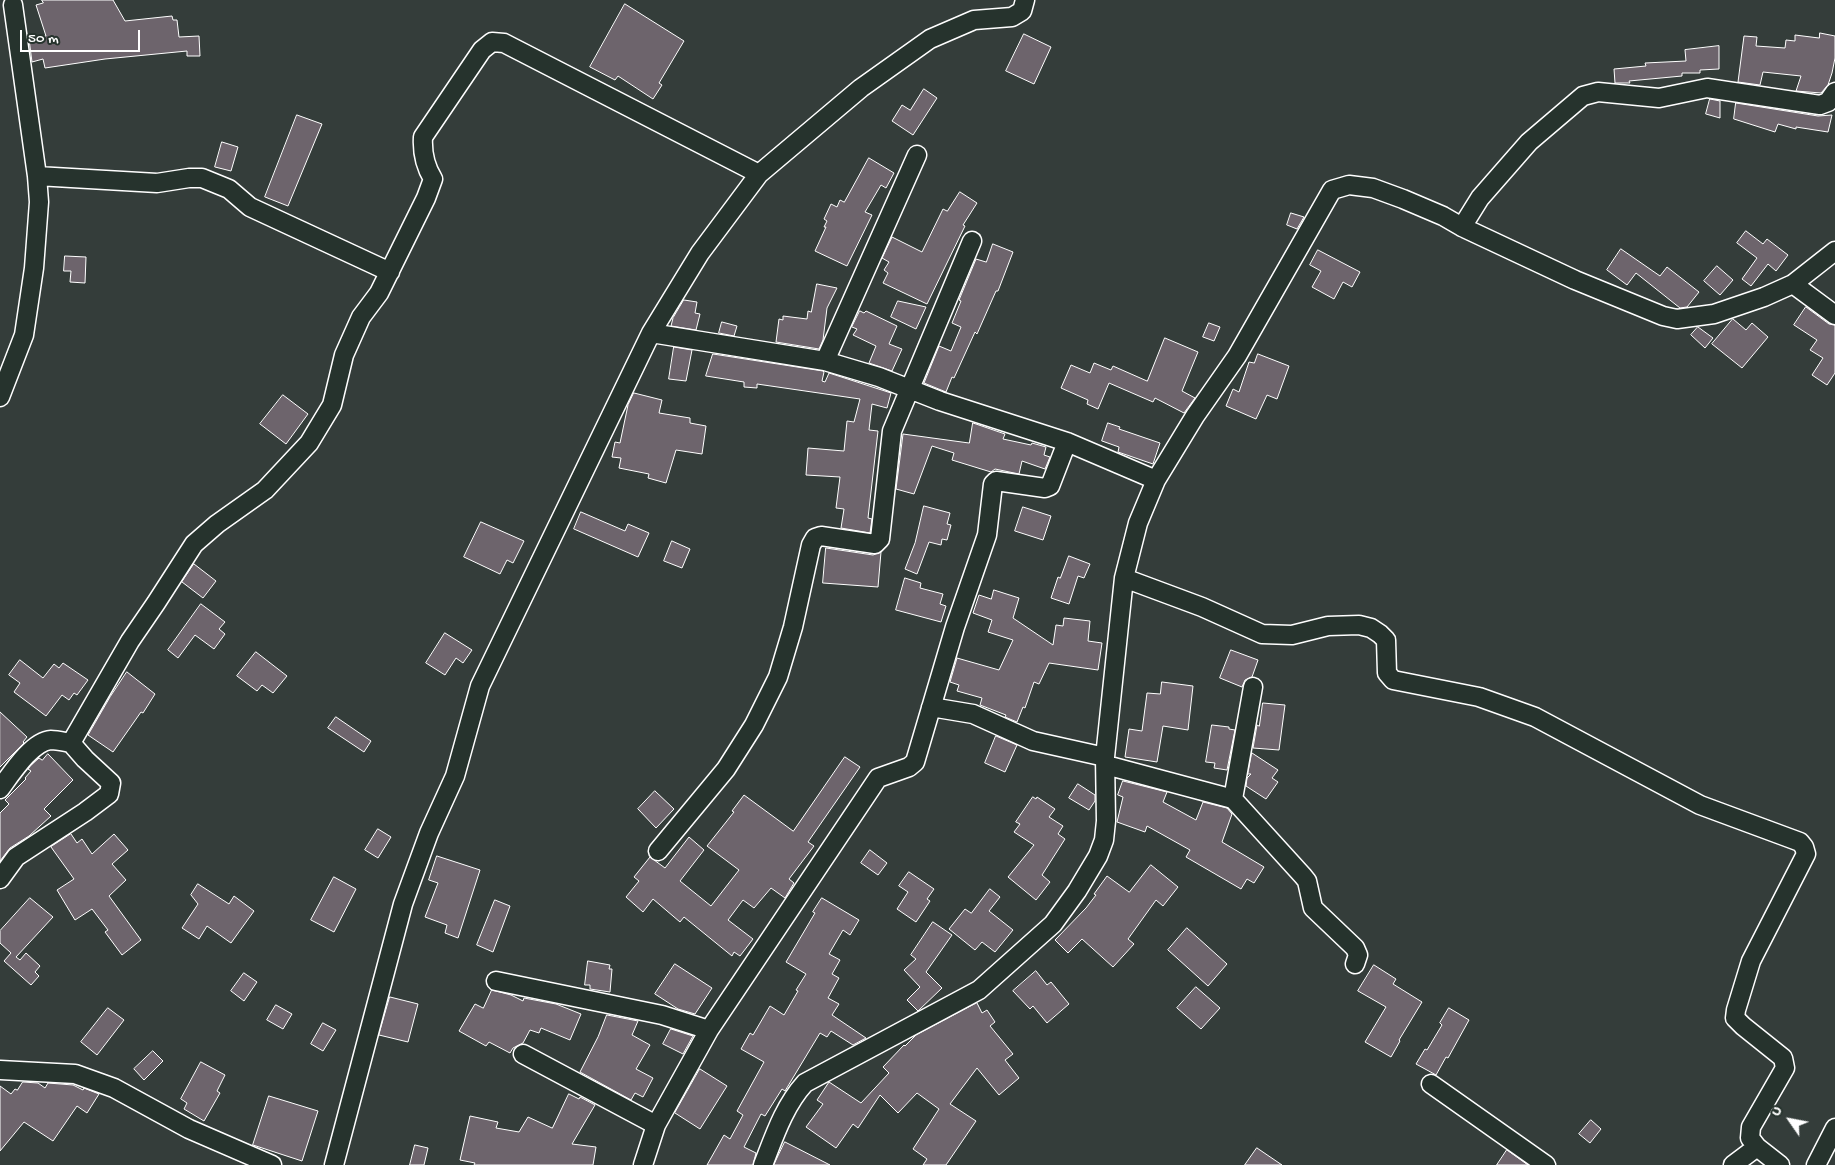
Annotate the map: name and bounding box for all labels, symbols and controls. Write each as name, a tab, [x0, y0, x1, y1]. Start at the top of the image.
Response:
scale bar	[22, 20, 142, 52]
text: 50 m	[28, 30, 59, 48]
north arrow	[1765, 1095, 1815, 1145]
text: U	[1768, 1104, 1786, 1120]

